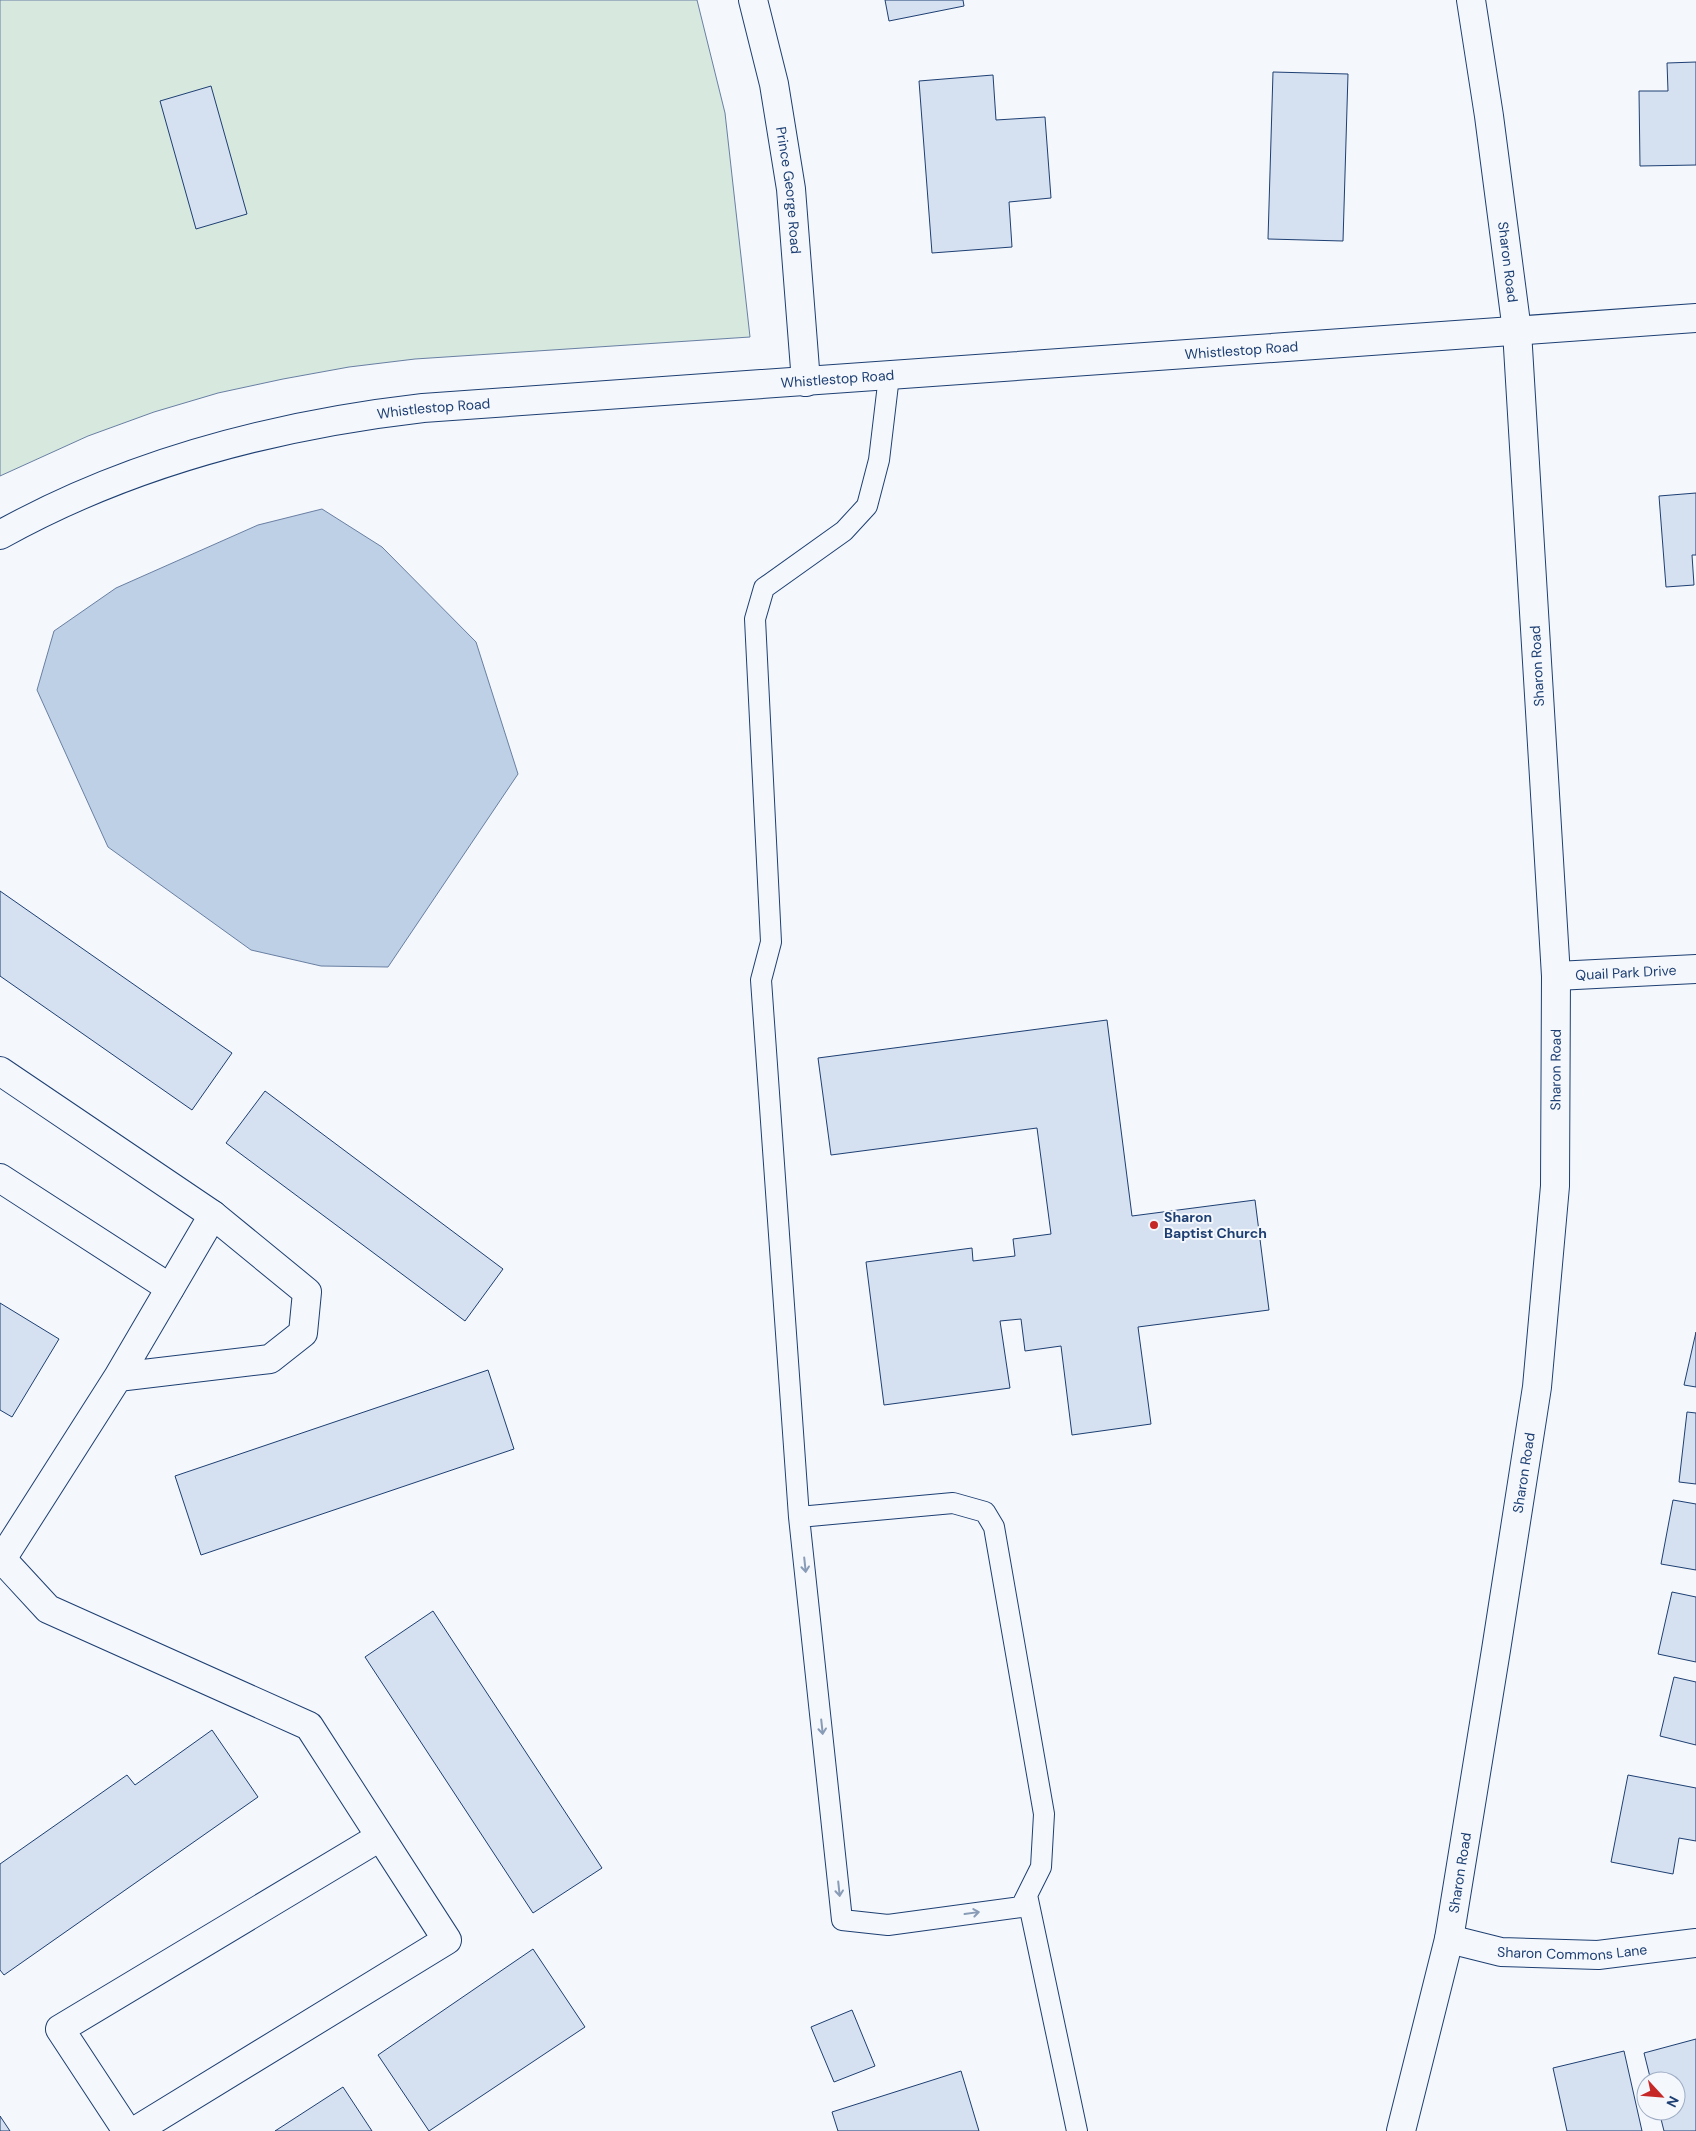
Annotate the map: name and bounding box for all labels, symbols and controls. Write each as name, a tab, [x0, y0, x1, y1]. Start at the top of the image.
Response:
street label: Prince George Road	[772, 125, 805, 255]
street label: Sharon Road	[1494, 221, 1522, 303]
street label: Whistlestop Road	[1184, 337, 1299, 363]
street label: Whistlestop Road	[780, 366, 895, 392]
street label: Whistlestop Road	[376, 394, 491, 423]
street label: Sharon Road	[1526, 625, 1548, 707]
street label: Quail Park Drive	[1575, 961, 1677, 984]
street label: Sharon Road	[1546, 1029, 1565, 1110]
place label: Sharon Baptist Church	[1164, 1208, 1267, 1242]
marker: Sharon Baptist Church	[1148, 1219, 1160, 1231]
street label: Sharon Road	[1508, 1431, 1539, 1514]
one-way arrow	[800, 1557, 809, 1573]
one-way arrow	[817, 1719, 827, 1735]
street label: Sharon Road	[1444, 1831, 1475, 1914]
one-way arrow	[834, 1880, 844, 1896]
one-way arrow	[964, 1908, 980, 1918]
street label: Sharon Commons Lane	[1497, 1940, 1648, 1964]
north arrow	[1636, 2071, 1686, 2121]
text: N	[1662, 2093, 1683, 2110]

